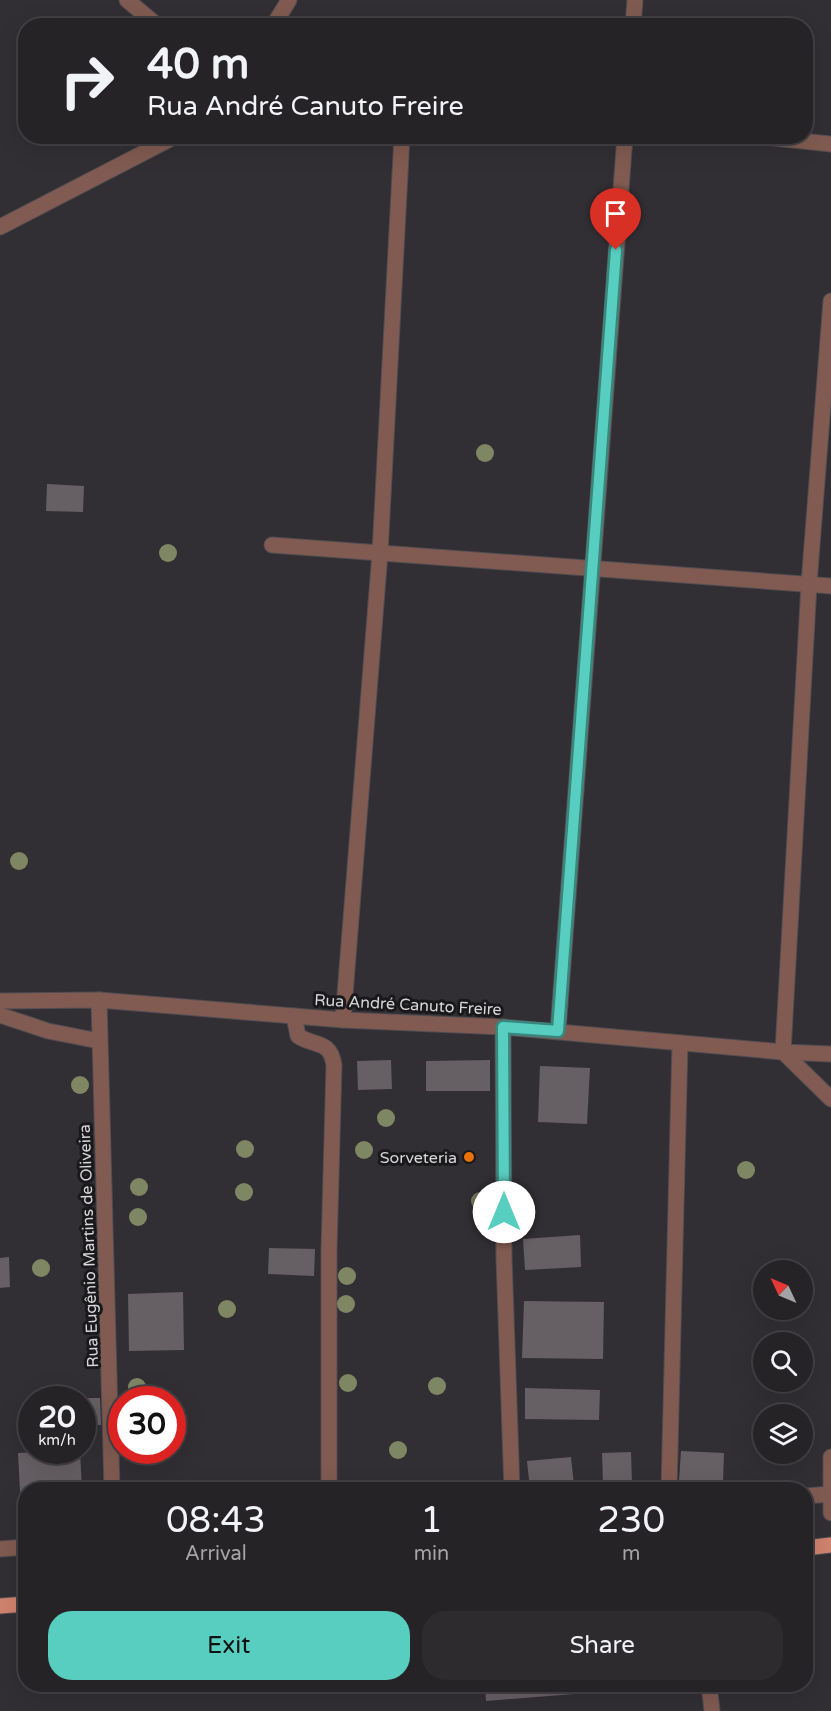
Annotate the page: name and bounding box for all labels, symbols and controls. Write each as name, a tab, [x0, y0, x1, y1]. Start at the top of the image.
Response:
text: 40 m	[147, 39, 249, 90]
icon: right	[48, 42, 126, 120]
text: Rua André Canuto Freire	[147, 90, 464, 123]
pin	[590, 188, 641, 250]
icon: arrive	[599, 197, 632, 230]
street label: Rua André Canuto Freire	[314, 990, 502, 1020]
street label: Rua Eugênio Martins de Oliveira	[75, 1124, 103, 1368]
place label: Sorveteria	[380, 1148, 457, 1168]
marker: Sorveteria	[462, 1150, 476, 1164]
position arrow	[472, 1180, 536, 1244]
north arrow	[753, 1260, 813, 1320]
map controls	[753, 1260, 813, 1464]
button: search	[753, 1332, 813, 1392]
speed limit sign: 30	[108, 1386, 186, 1464]
text: 20	[38, 1399, 76, 1436]
button: layers	[753, 1404, 813, 1464]
text: km/h	[38, 1431, 76, 1449]
text: 08:43	[166, 1499, 266, 1542]
text: 1	[420, 1499, 443, 1542]
text: 230	[597, 1499, 665, 1542]
text: Arrival	[185, 1542, 247, 1566]
text: min	[414, 1542, 449, 1566]
text: m	[622, 1542, 640, 1566]
button: Exit	[48, 1611, 410, 1680]
button: Share	[422, 1611, 783, 1680]

